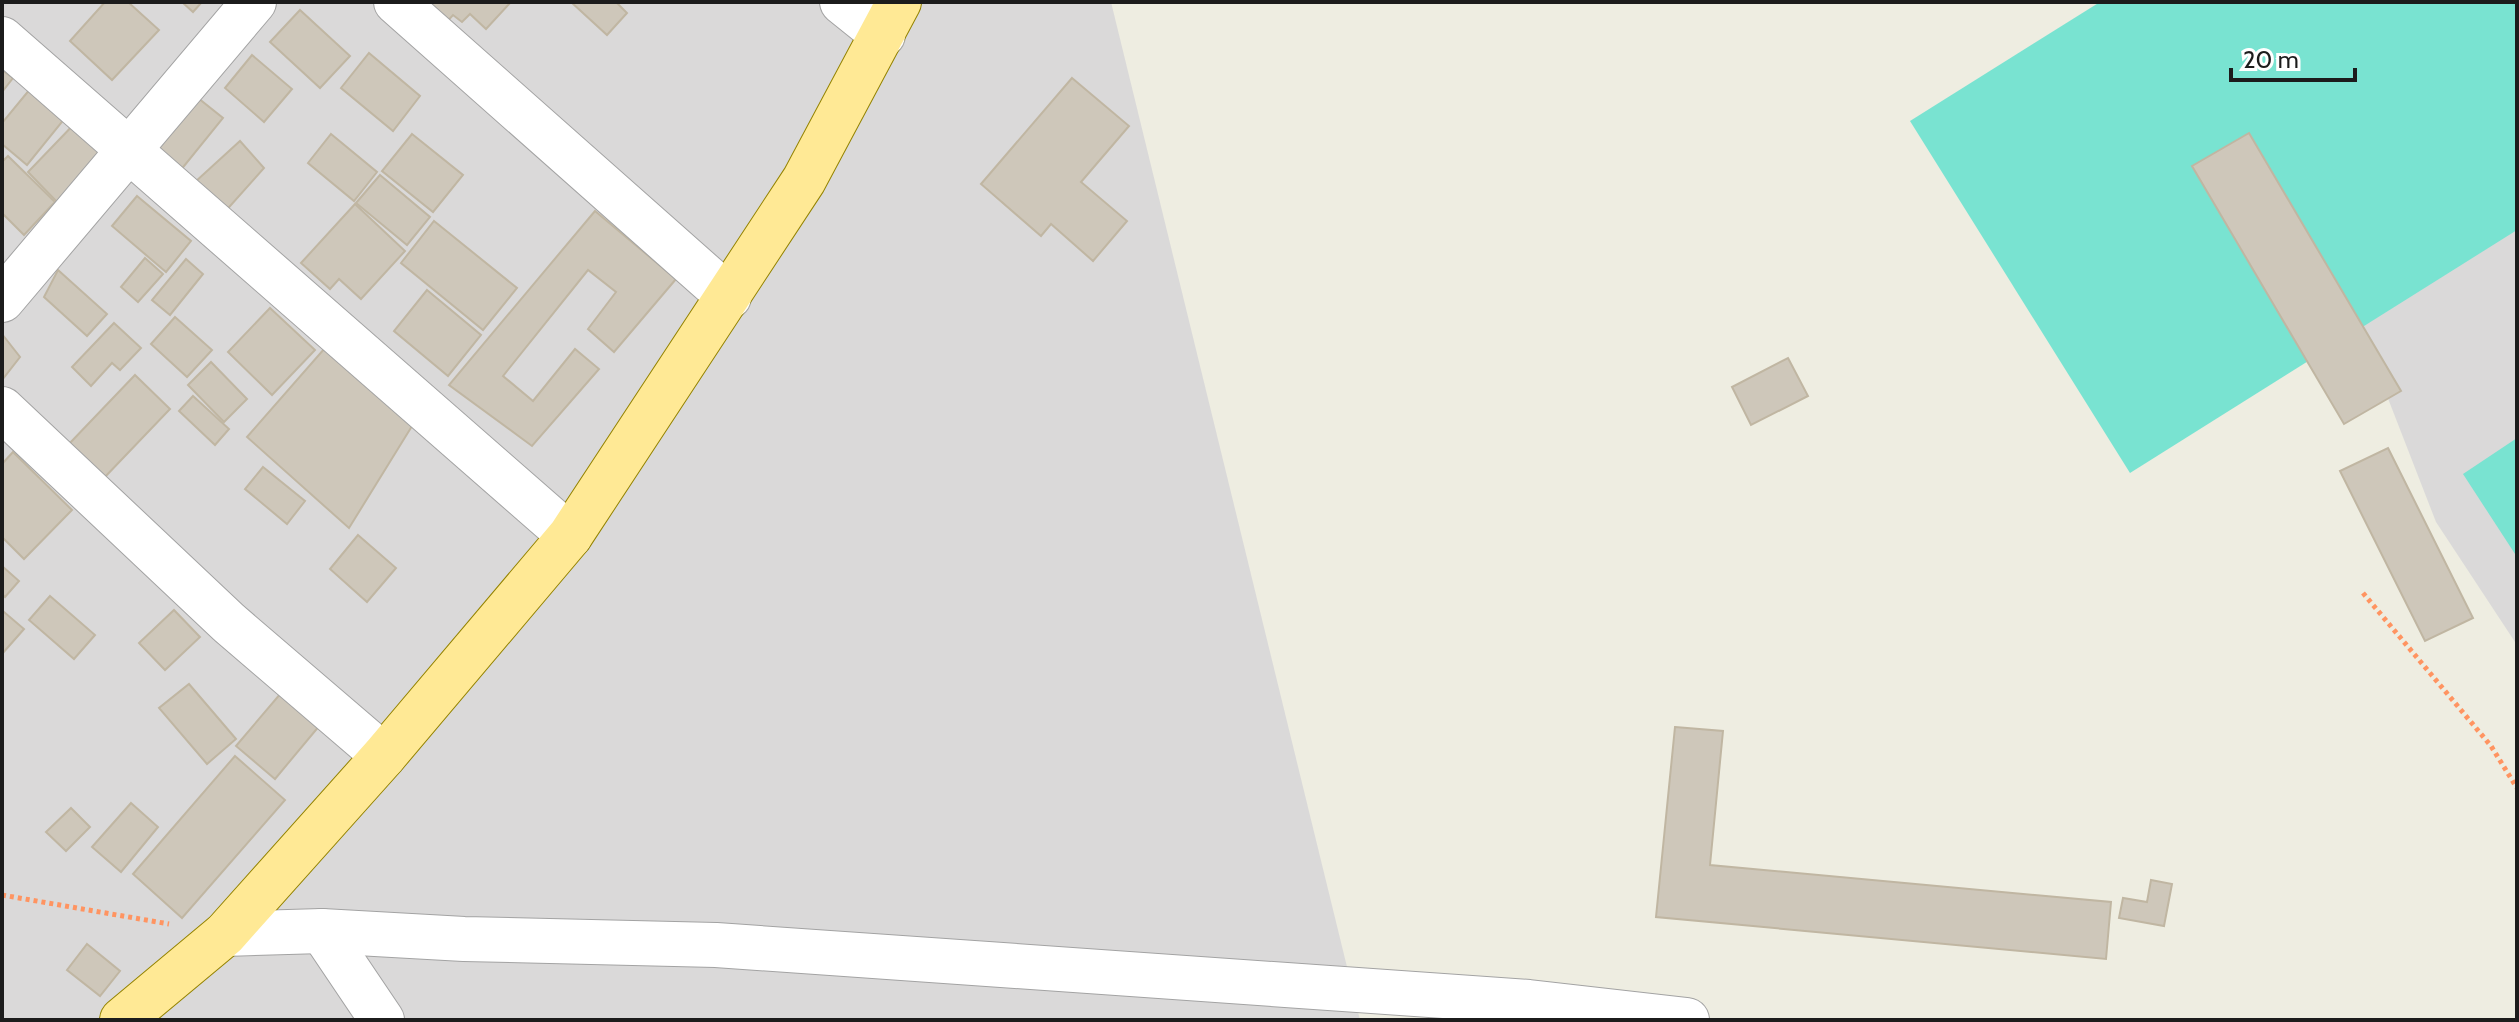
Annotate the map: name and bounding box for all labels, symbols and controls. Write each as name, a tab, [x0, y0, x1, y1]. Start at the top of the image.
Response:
scale bar	[2231, 32, 2355, 82]
text: 20 m	[2243, 45, 2299, 74]

